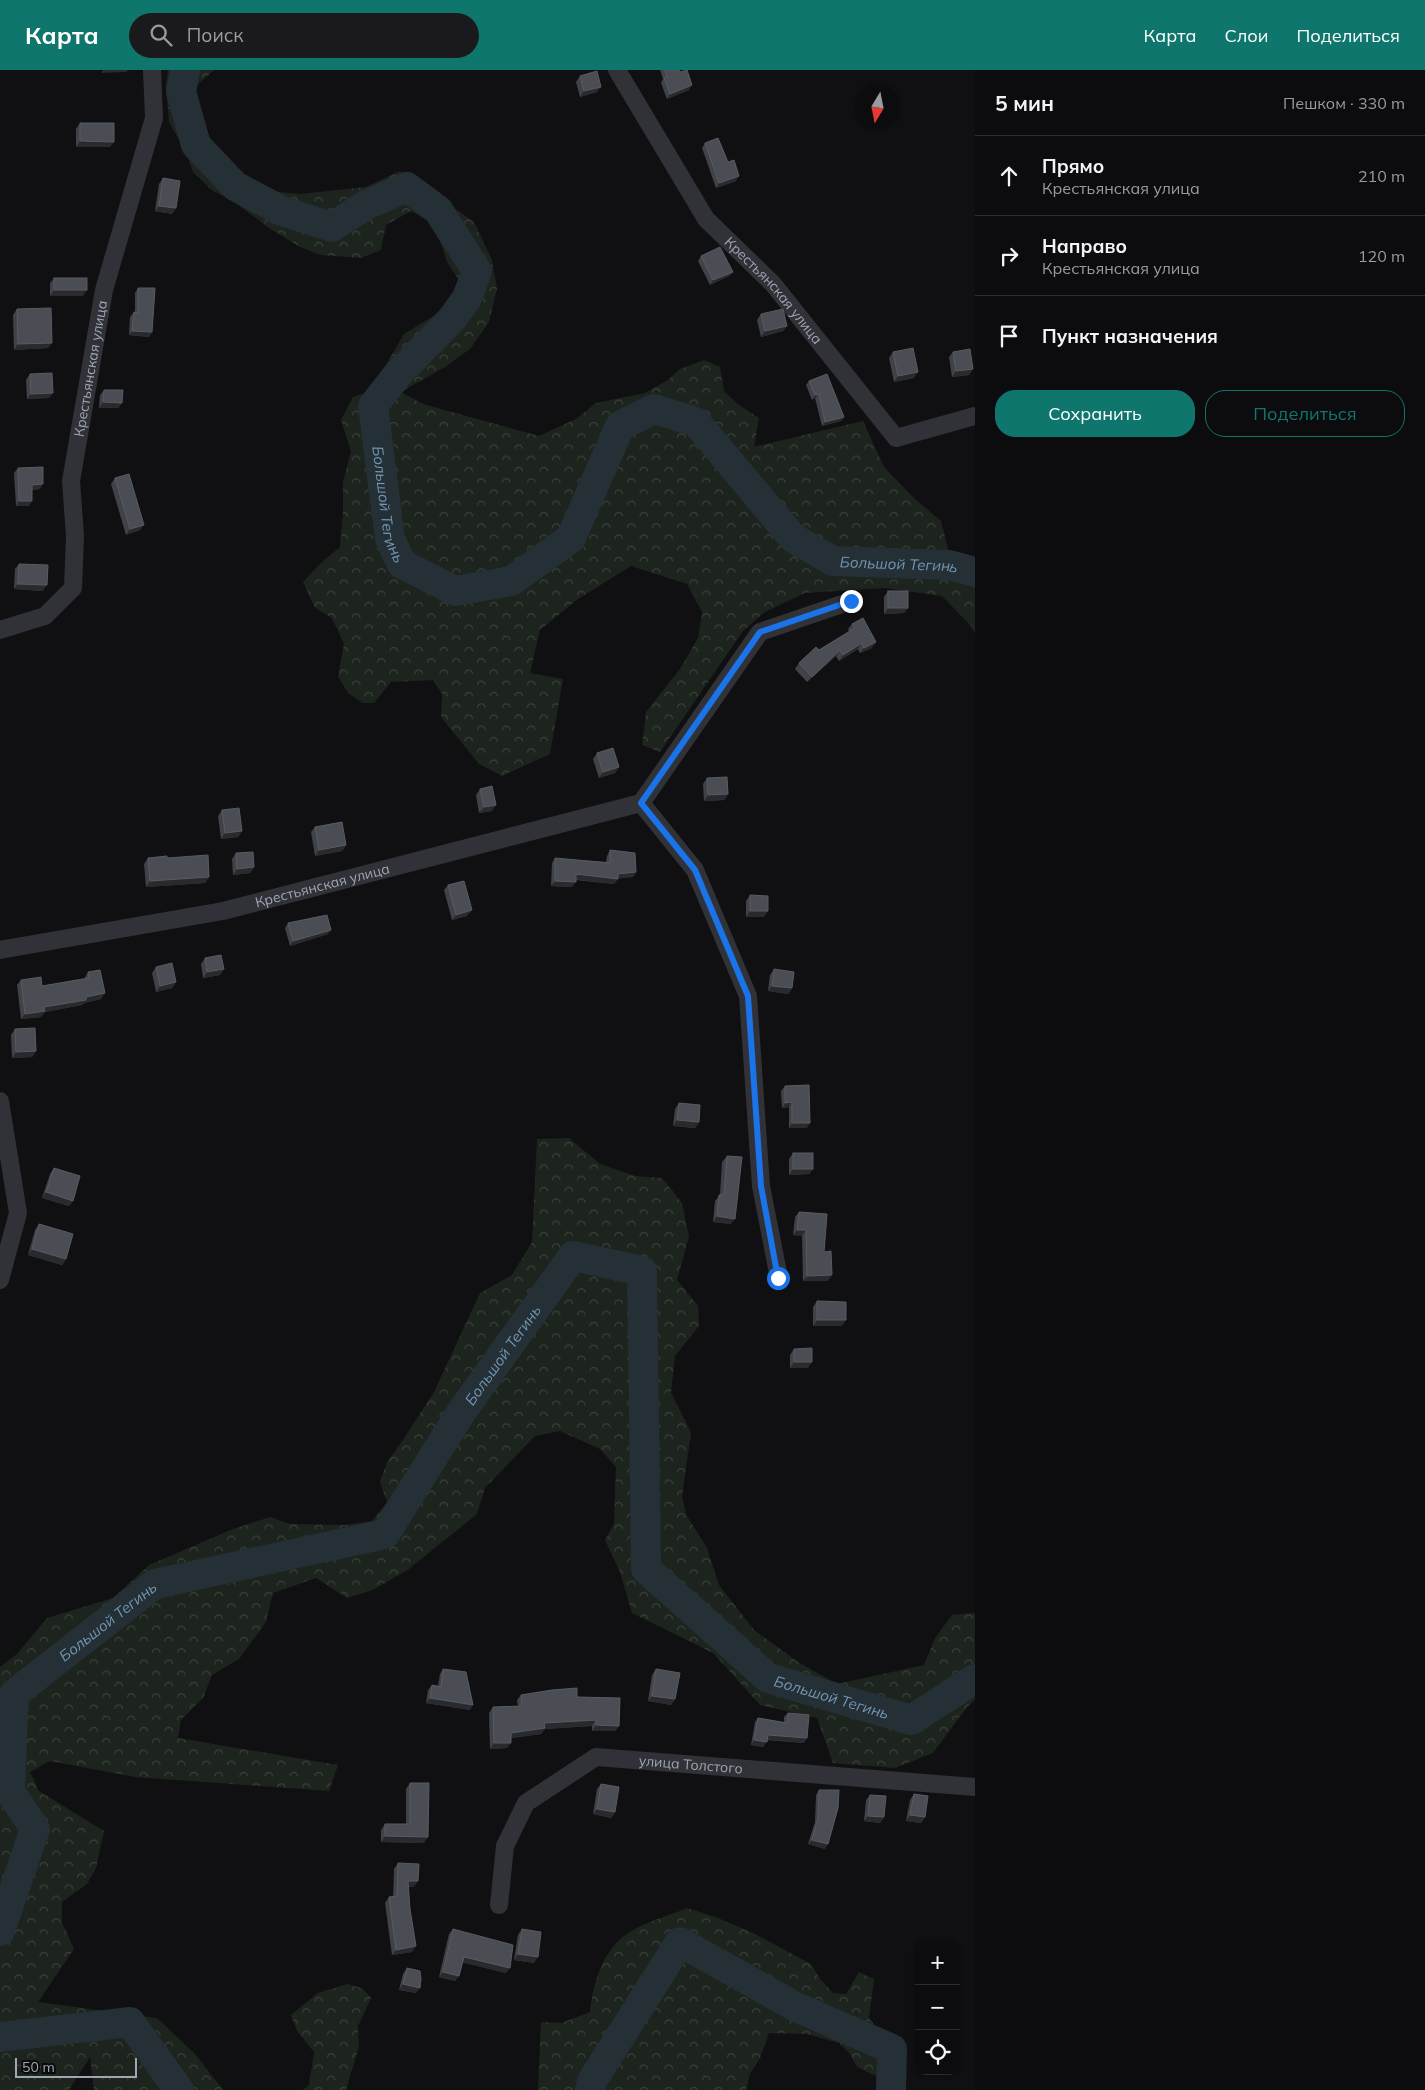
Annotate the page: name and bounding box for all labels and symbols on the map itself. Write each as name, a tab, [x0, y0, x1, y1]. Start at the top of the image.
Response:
north arrow	[855, 85, 900, 130]
street label: Крестьянская улица	[721, 233, 826, 348]
street label: Крестьянская улица	[70, 299, 111, 438]
water label: Большой Тегинь	[369, 445, 409, 566]
water label: Большой Тегинь	[839, 552, 961, 577]
route end	[840, 590, 863, 613]
street label: Крестьянская улица	[253, 859, 392, 911]
route start	[767, 1267, 790, 1290]
water label: Большой Тегинь	[460, 1301, 545, 1408]
water label: Большой Тегинь	[55, 1577, 160, 1665]
water label: Большой Тегинь	[772, 1671, 891, 1723]
street label: улица Толстого	[638, 1751, 743, 1778]
scale bar	[15, 2055, 138, 2078]

